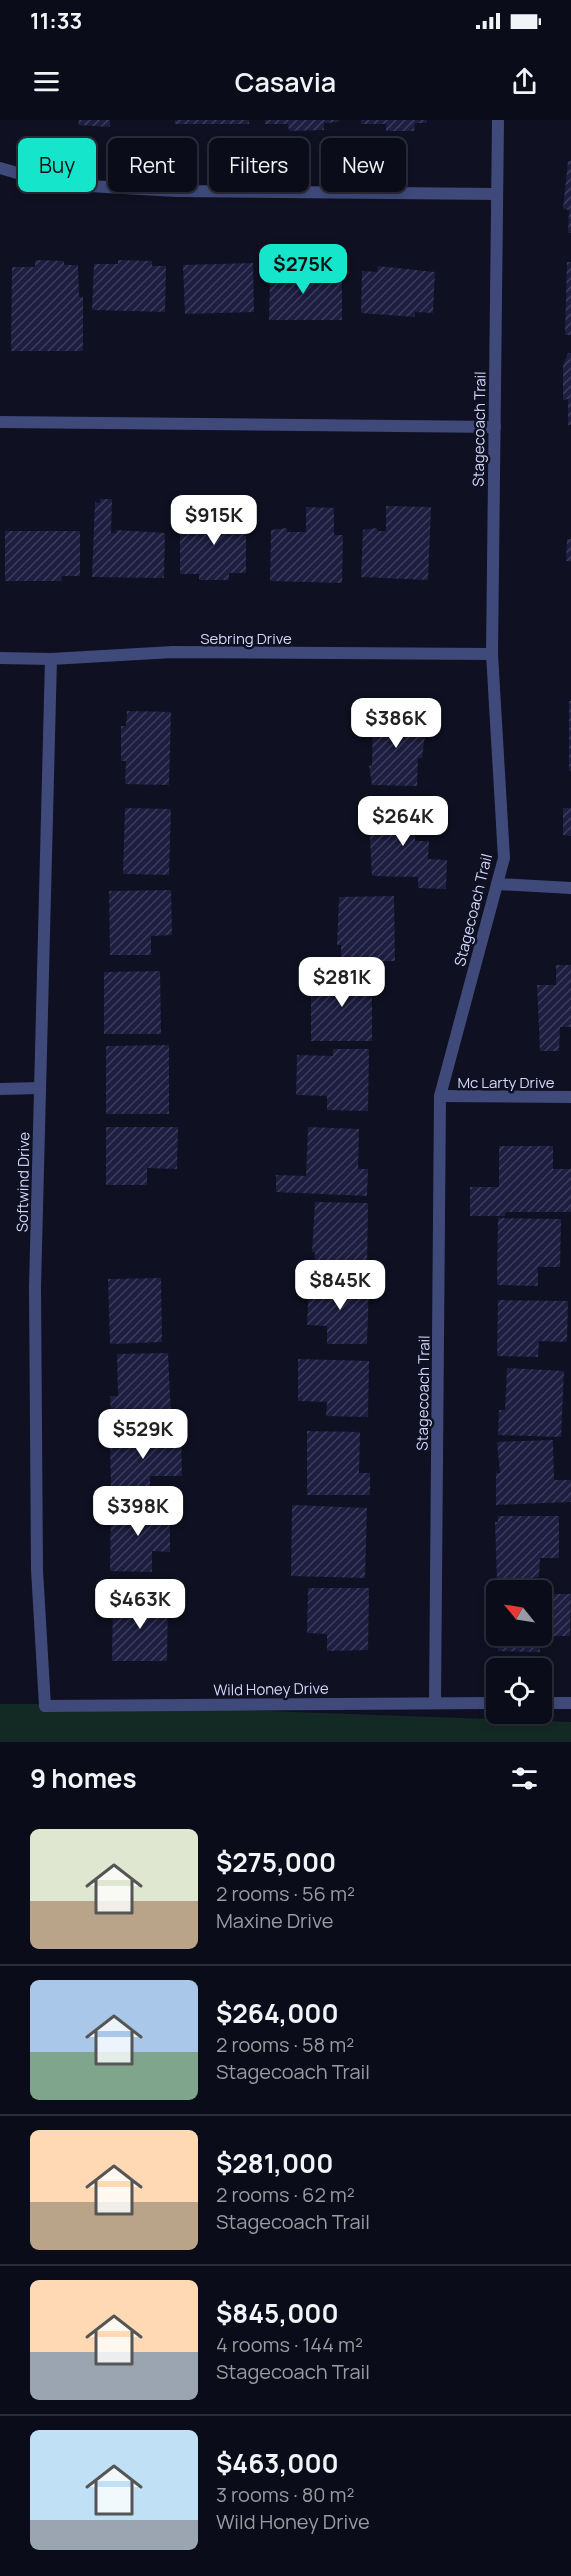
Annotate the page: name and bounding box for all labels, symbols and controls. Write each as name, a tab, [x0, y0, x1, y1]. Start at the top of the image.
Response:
text: 11:33	[30, 6, 82, 36]
text: Casavia	[235, 63, 336, 100]
icon: menu	[30, 65, 63, 98]
icon: share	[508, 65, 541, 98]
chip: Buy	[18, 138, 96, 192]
chip: Rent	[108, 138, 197, 192]
chip: Filters	[209, 138, 309, 192]
chip: New	[321, 138, 406, 192]
pin: $275K	[261, 244, 345, 295]
text: $275K	[273, 250, 333, 277]
street label: Stagecoach Trail	[467, 371, 491, 487]
pin: $915K	[172, 495, 256, 546]
text: $915K	[185, 501, 243, 528]
street label: Sebring Drive	[200, 628, 292, 649]
pin: $386K	[354, 698, 438, 749]
text: $386K	[365, 704, 427, 731]
pin: $264K	[361, 796, 445, 847]
text: $264K	[372, 802, 434, 829]
street label: Stagecoach Trail	[449, 851, 497, 969]
pin: $281K	[300, 957, 384, 1008]
text: $281K	[313, 963, 371, 990]
street label: Mc Larty Drive	[457, 1072, 555, 1093]
street label: Softwind Drive	[12, 1131, 34, 1232]
pin: $845K	[298, 1260, 382, 1311]
text: $845K	[309, 1266, 371, 1293]
street label: Stagecoach Trail	[411, 1335, 435, 1451]
pin: $529K	[101, 1409, 185, 1460]
text: $529K	[112, 1415, 174, 1442]
pin: $398K	[96, 1486, 180, 1537]
text: $398K	[107, 1492, 169, 1519]
pin: $463K	[98, 1579, 182, 1630]
north arrow	[486, 1580, 552, 1646]
map controls	[486, 1580, 552, 1724]
text: $463K	[109, 1585, 171, 1612]
button: locate	[486, 1658, 552, 1724]
street label: Wild Honey Drive	[213, 1677, 329, 1701]
text: 9 homes	[30, 1760, 137, 1796]
icon: filters	[508, 1762, 541, 1795]
text: $275,000	[216, 1844, 336, 1880]
icon: home	[78, 1853, 150, 1925]
text: 2 rooms · 56 m²	[216, 1880, 355, 1907]
text: Maxine Drive	[216, 1907, 333, 1934]
text: $264,000	[216, 1995, 339, 2031]
icon: home	[78, 2004, 150, 2076]
text: 2 rooms · 58 m²	[216, 2031, 354, 2058]
text: Stagecoach Trail	[216, 2058, 370, 2085]
text: $281,000	[216, 2145, 333, 2181]
icon: home	[78, 2154, 150, 2226]
text: 2 rooms · 62 m²	[216, 2181, 355, 2208]
text: Stagecoach Trail	[216, 2208, 370, 2235]
text: $845,000	[216, 2295, 339, 2331]
icon: home	[78, 2304, 150, 2376]
text: 4 rooms · 144 m²	[216, 2331, 363, 2358]
text: Stagecoach Trail	[216, 2358, 370, 2385]
text: $463,000	[216, 2445, 339, 2481]
icon: home	[78, 2454, 150, 2526]
text: 3 rooms · 80 m²	[216, 2481, 355, 2508]
text: Wild Honey Drive	[216, 2508, 370, 2535]

